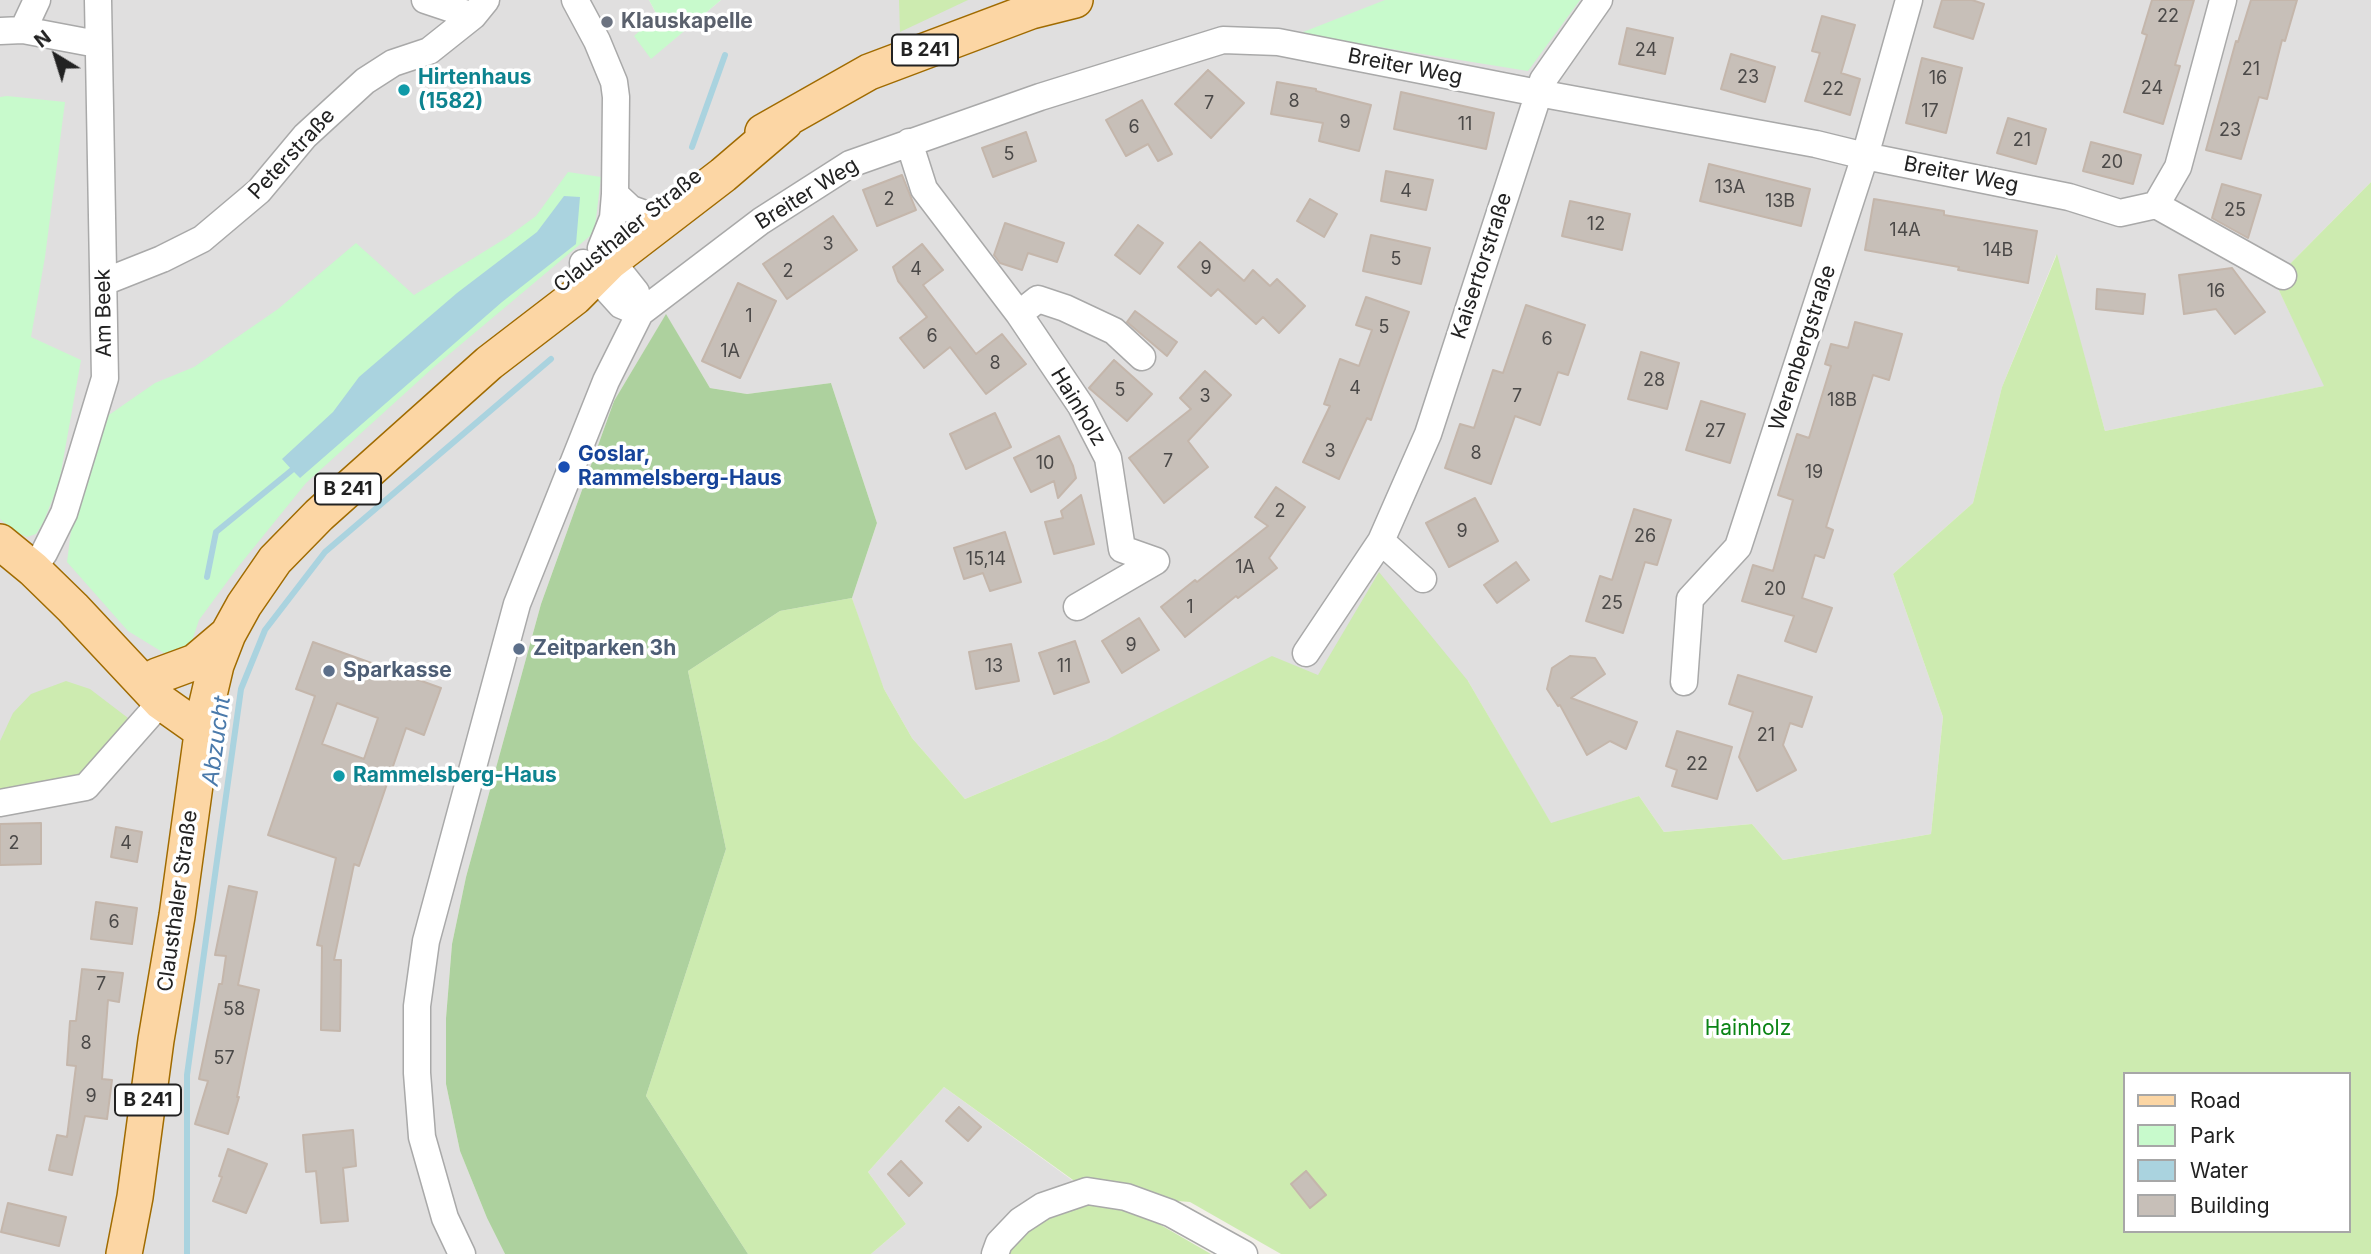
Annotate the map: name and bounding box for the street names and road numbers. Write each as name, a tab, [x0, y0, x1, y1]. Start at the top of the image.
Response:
road number: B 241	[892, 34, 958, 66]
street label: Breiter Weg	[1346, 44, 1464, 90]
street label: Peterstraße	[244, 103, 340, 205]
street label: Breiter Weg	[1902, 152, 2020, 198]
street label: Breiter Weg	[751, 153, 863, 235]
street label: Clausthaler Straße	[549, 164, 707, 298]
street label: Kaisertorstraße	[1446, 190, 1518, 342]
street label: Werenbergstraße	[1764, 262, 1842, 434]
street label: Am Beek	[91, 269, 117, 357]
street label: Hainholz	[1045, 363, 1111, 451]
road number: B 241	[315, 474, 381, 504]
street label: Clausthaler Straße	[153, 809, 203, 993]
road number: B 241	[115, 1084, 181, 1116]

